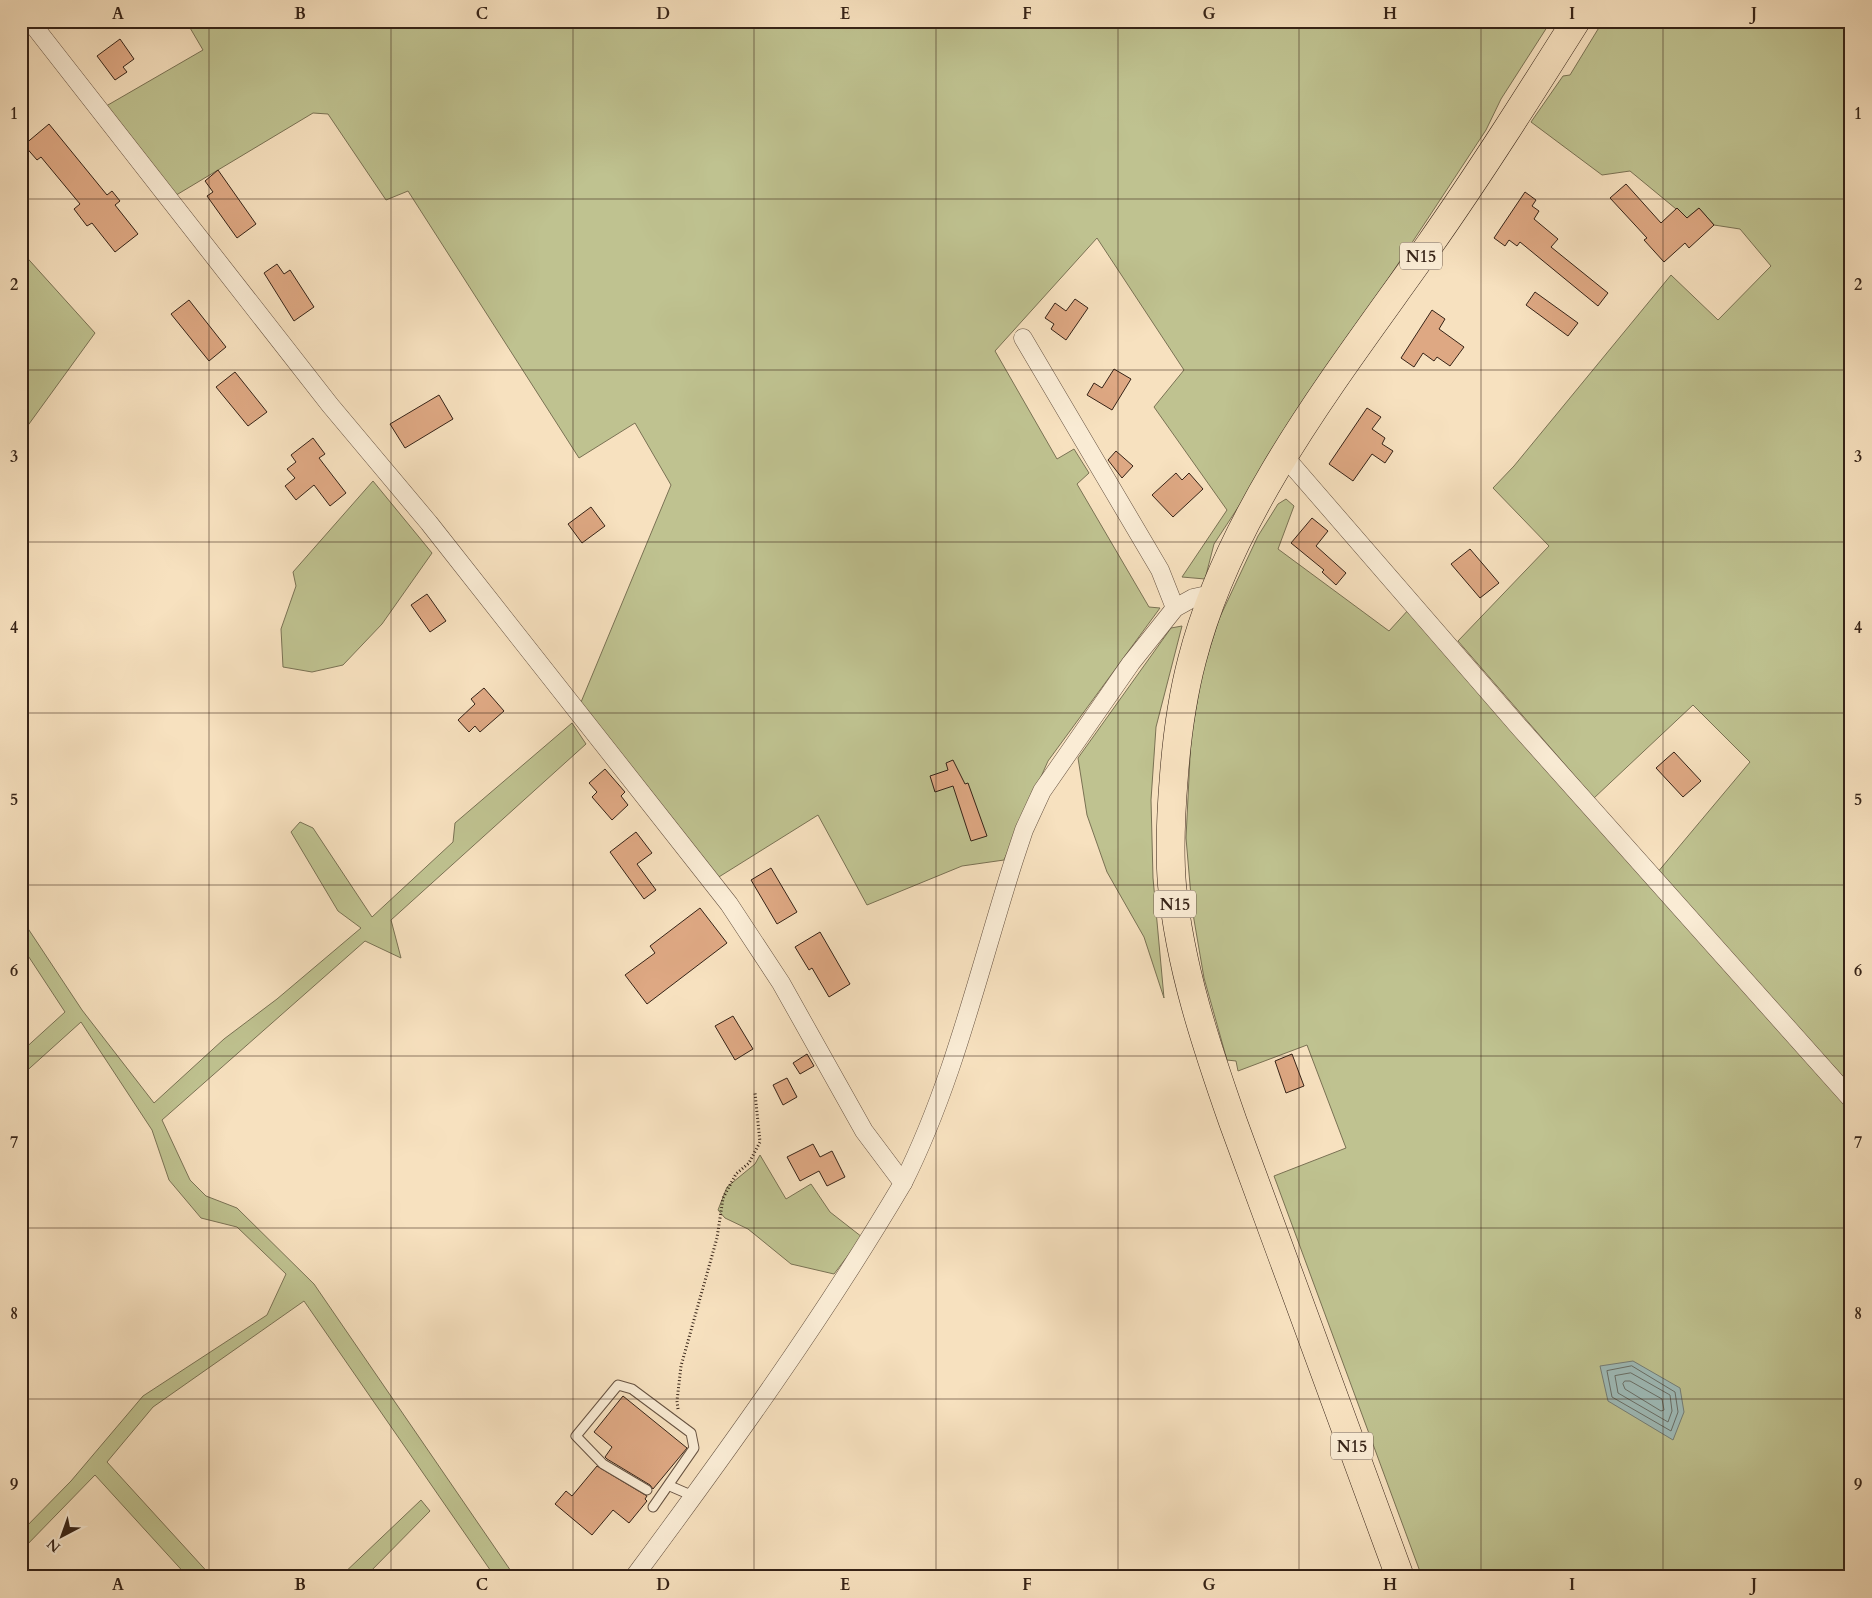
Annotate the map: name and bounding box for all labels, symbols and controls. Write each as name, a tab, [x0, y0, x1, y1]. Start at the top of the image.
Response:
text: A	[112, 3, 124, 25]
text: B	[294, 3, 306, 25]
text: C	[476, 3, 488, 25]
text: D	[656, 3, 670, 25]
text: E	[840, 3, 850, 25]
text: F	[1022, 3, 1032, 25]
text: G	[1202, 3, 1216, 25]
text: H	[1383, 3, 1397, 25]
text: I	[1569, 3, 1575, 25]
text: J	[1749, 3, 1757, 25]
text: 1	[10, 103, 18, 125]
text: 1	[1854, 103, 1862, 125]
road number: N15	[1400, 242, 1442, 270]
text: 2	[10, 274, 18, 296]
text: 2	[1854, 274, 1862, 296]
text: 3	[10, 446, 18, 468]
text: 3	[1854, 446, 1862, 468]
text: 4	[10, 617, 18, 639]
text: 4	[1854, 617, 1862, 639]
text: 5	[10, 789, 18, 811]
text: 5	[1854, 789, 1862, 811]
road number: N15	[1154, 891, 1196, 918]
text: 6	[10, 960, 18, 982]
text: 6	[1854, 960, 1862, 982]
text: 7	[10, 1132, 18, 1154]
text: 7	[1854, 1132, 1862, 1154]
text: 8	[10, 1303, 18, 1325]
text: 8	[1854, 1303, 1862, 1325]
road number: N15	[1331, 1432, 1373, 1460]
text: 9	[10, 1474, 18, 1496]
text: 9	[1854, 1474, 1862, 1496]
north arrow	[38, 1510, 88, 1560]
text: N	[43, 1534, 65, 1557]
text: A	[112, 1574, 124, 1596]
text: B	[294, 1574, 306, 1596]
text: C	[476, 1574, 488, 1596]
text: D	[656, 1574, 670, 1596]
text: E	[840, 1574, 850, 1596]
text: F	[1022, 1574, 1032, 1596]
text: G	[1202, 1574, 1216, 1596]
text: H	[1383, 1574, 1397, 1596]
text: I	[1569, 1574, 1575, 1596]
text: J	[1749, 1574, 1757, 1596]

